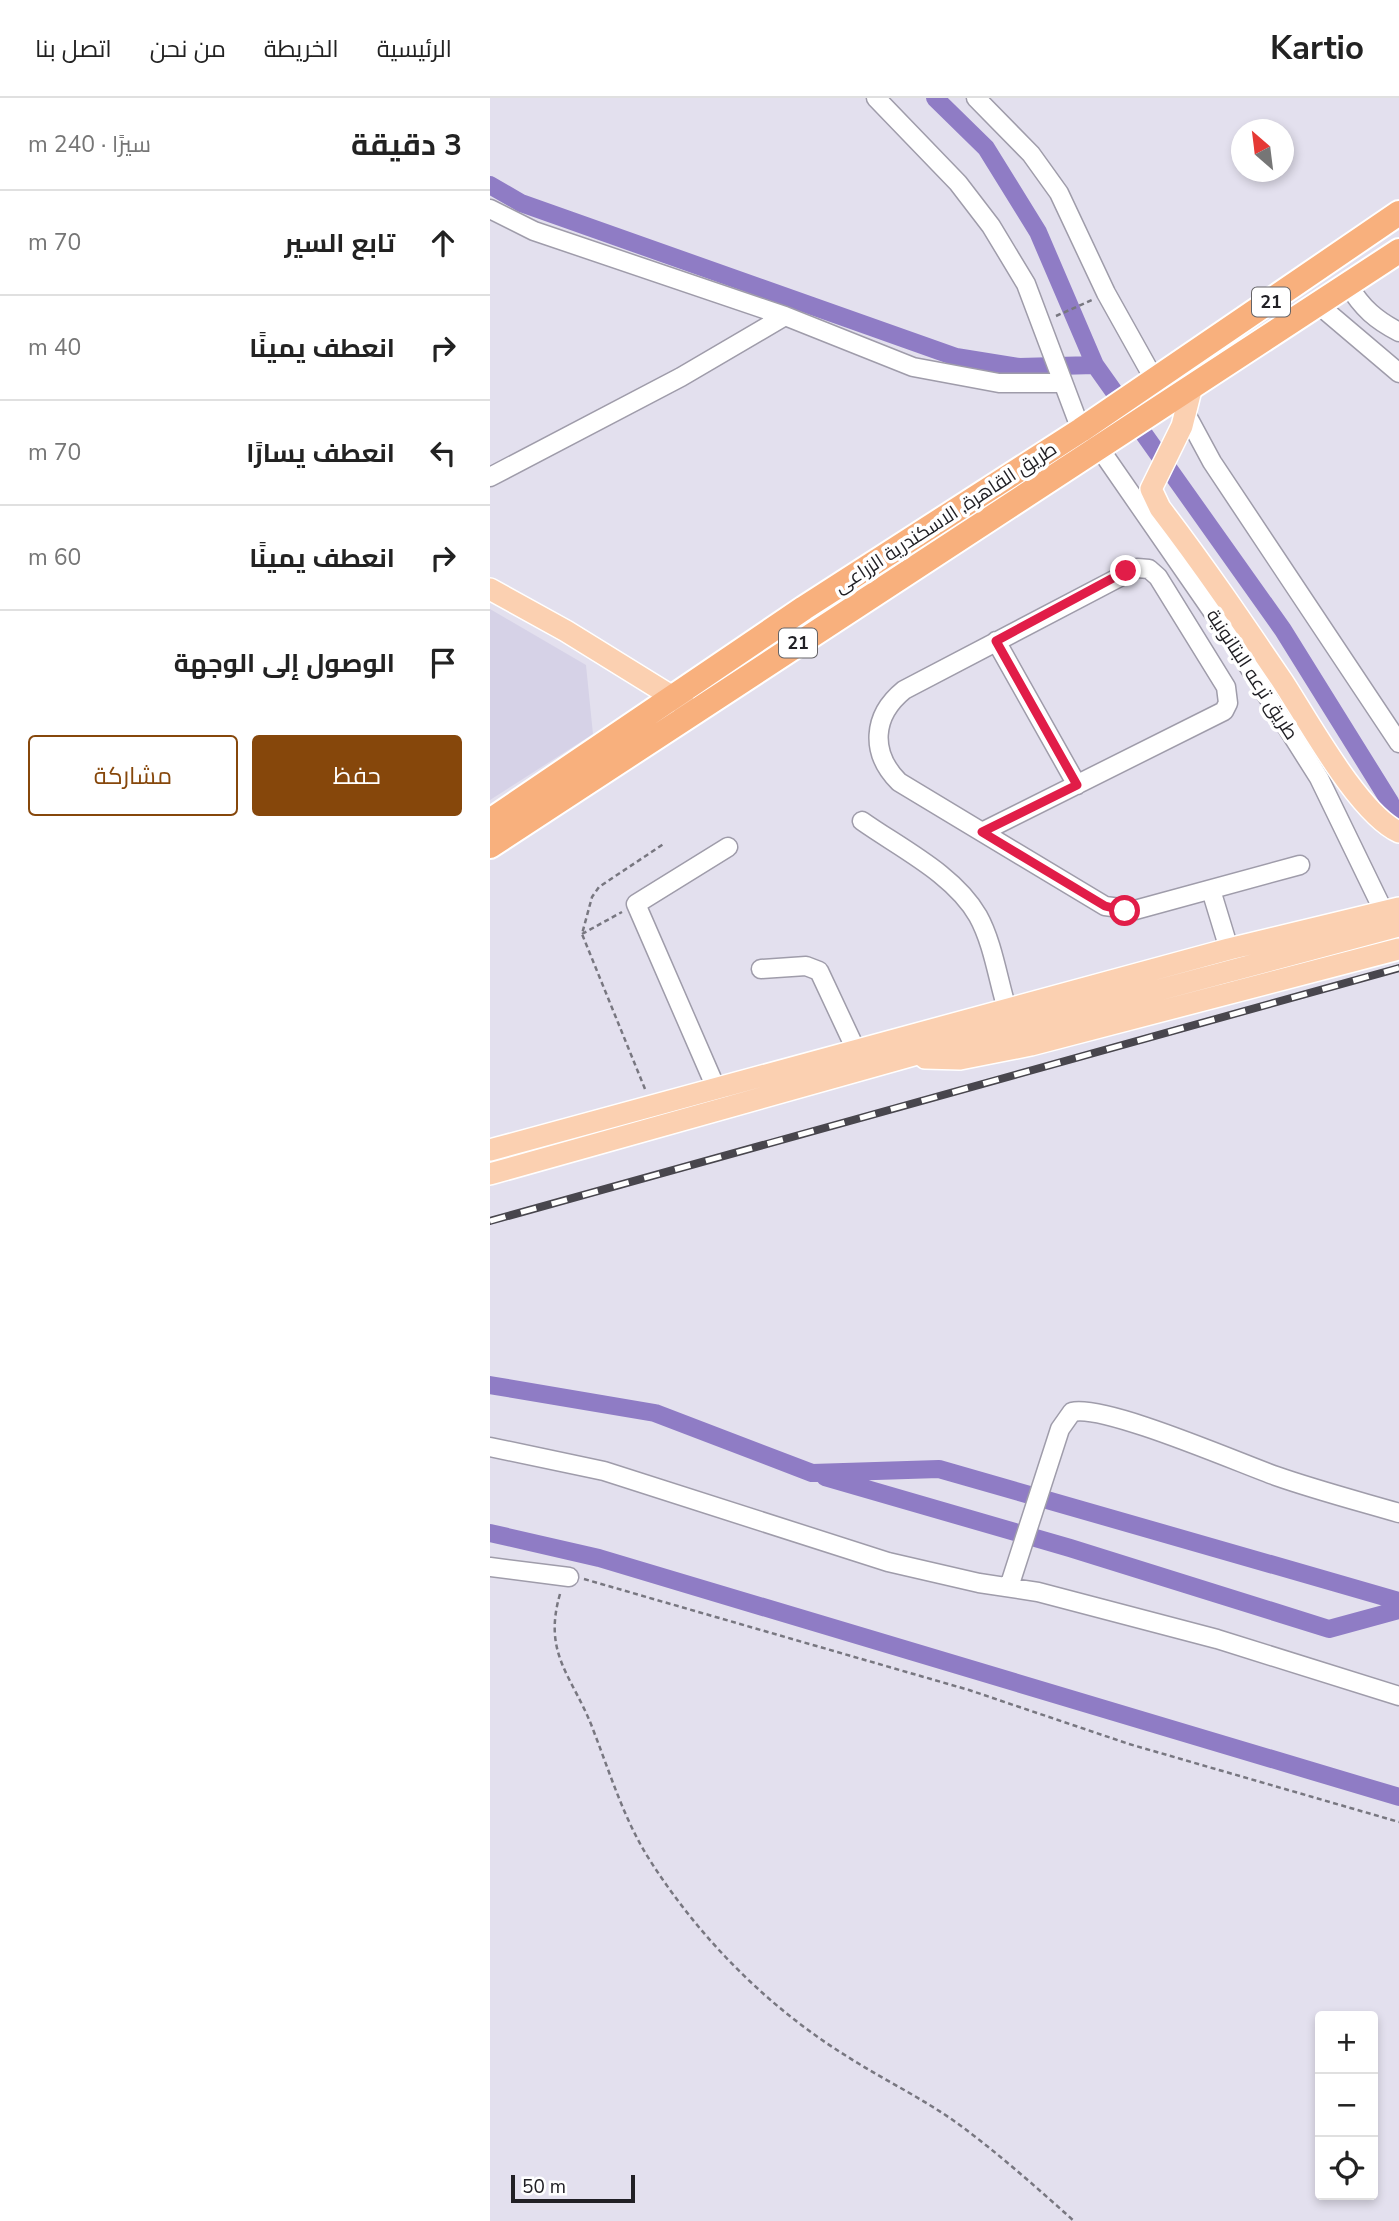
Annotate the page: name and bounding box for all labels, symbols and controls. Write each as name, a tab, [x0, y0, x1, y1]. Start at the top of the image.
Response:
text: Kartio	[1270, 26, 1364, 71]
text: اتصل بنا	[35, 33, 112, 65]
text: من نحن	[150, 33, 226, 65]
text: الخريطة	[264, 33, 339, 65]
text: الرئيسية	[377, 33, 452, 65]
north arrow	[1231, 119, 1294, 182]
text: 3 دقيقة	[351, 125, 462, 166]
text: سيرًا · 240 m	[28, 129, 151, 160]
icon: ahead	[424, 224, 462, 262]
text: تابع السير	[285, 226, 395, 261]
text: 70 m	[28, 227, 81, 258]
road number: 21	[1252, 288, 1290, 316]
icon: right	[424, 329, 462, 367]
text: انعطف يمينًا	[249, 331, 395, 366]
text: 40 m	[28, 332, 81, 363]
icon: left	[424, 434, 462, 472]
text: انعطف يسارًا	[246, 436, 395, 471]
street label: طريق القاهرة, الاسكندرية الزراعى	[829, 436, 1062, 600]
text: 70 m	[28, 437, 81, 468]
icon: right	[424, 539, 462, 577]
text: انعطف يمينًا	[249, 541, 395, 576]
text: 60 m	[28, 542, 81, 573]
route end	[1110, 555, 1141, 586]
street label: طريق ترعه البتانونية	[1200, 604, 1304, 745]
road number: 21	[779, 628, 817, 658]
icon: arrive	[424, 644, 462, 682]
text: الوصول إلى الوجهة	[174, 646, 395, 681]
button: مشاركة	[28, 735, 238, 816]
button: حفظ	[252, 735, 462, 816]
route start	[1109, 895, 1140, 926]
map controls	[1315, 2011, 1378, 2200]
button: +	[1315, 2011, 1378, 2074]
button: −	[1315, 2074, 1378, 2137]
button: locate	[1315, 2137, 1378, 2200]
scale bar	[511, 2172, 635, 2204]
text: 50 m	[522, 2174, 566, 2200]

